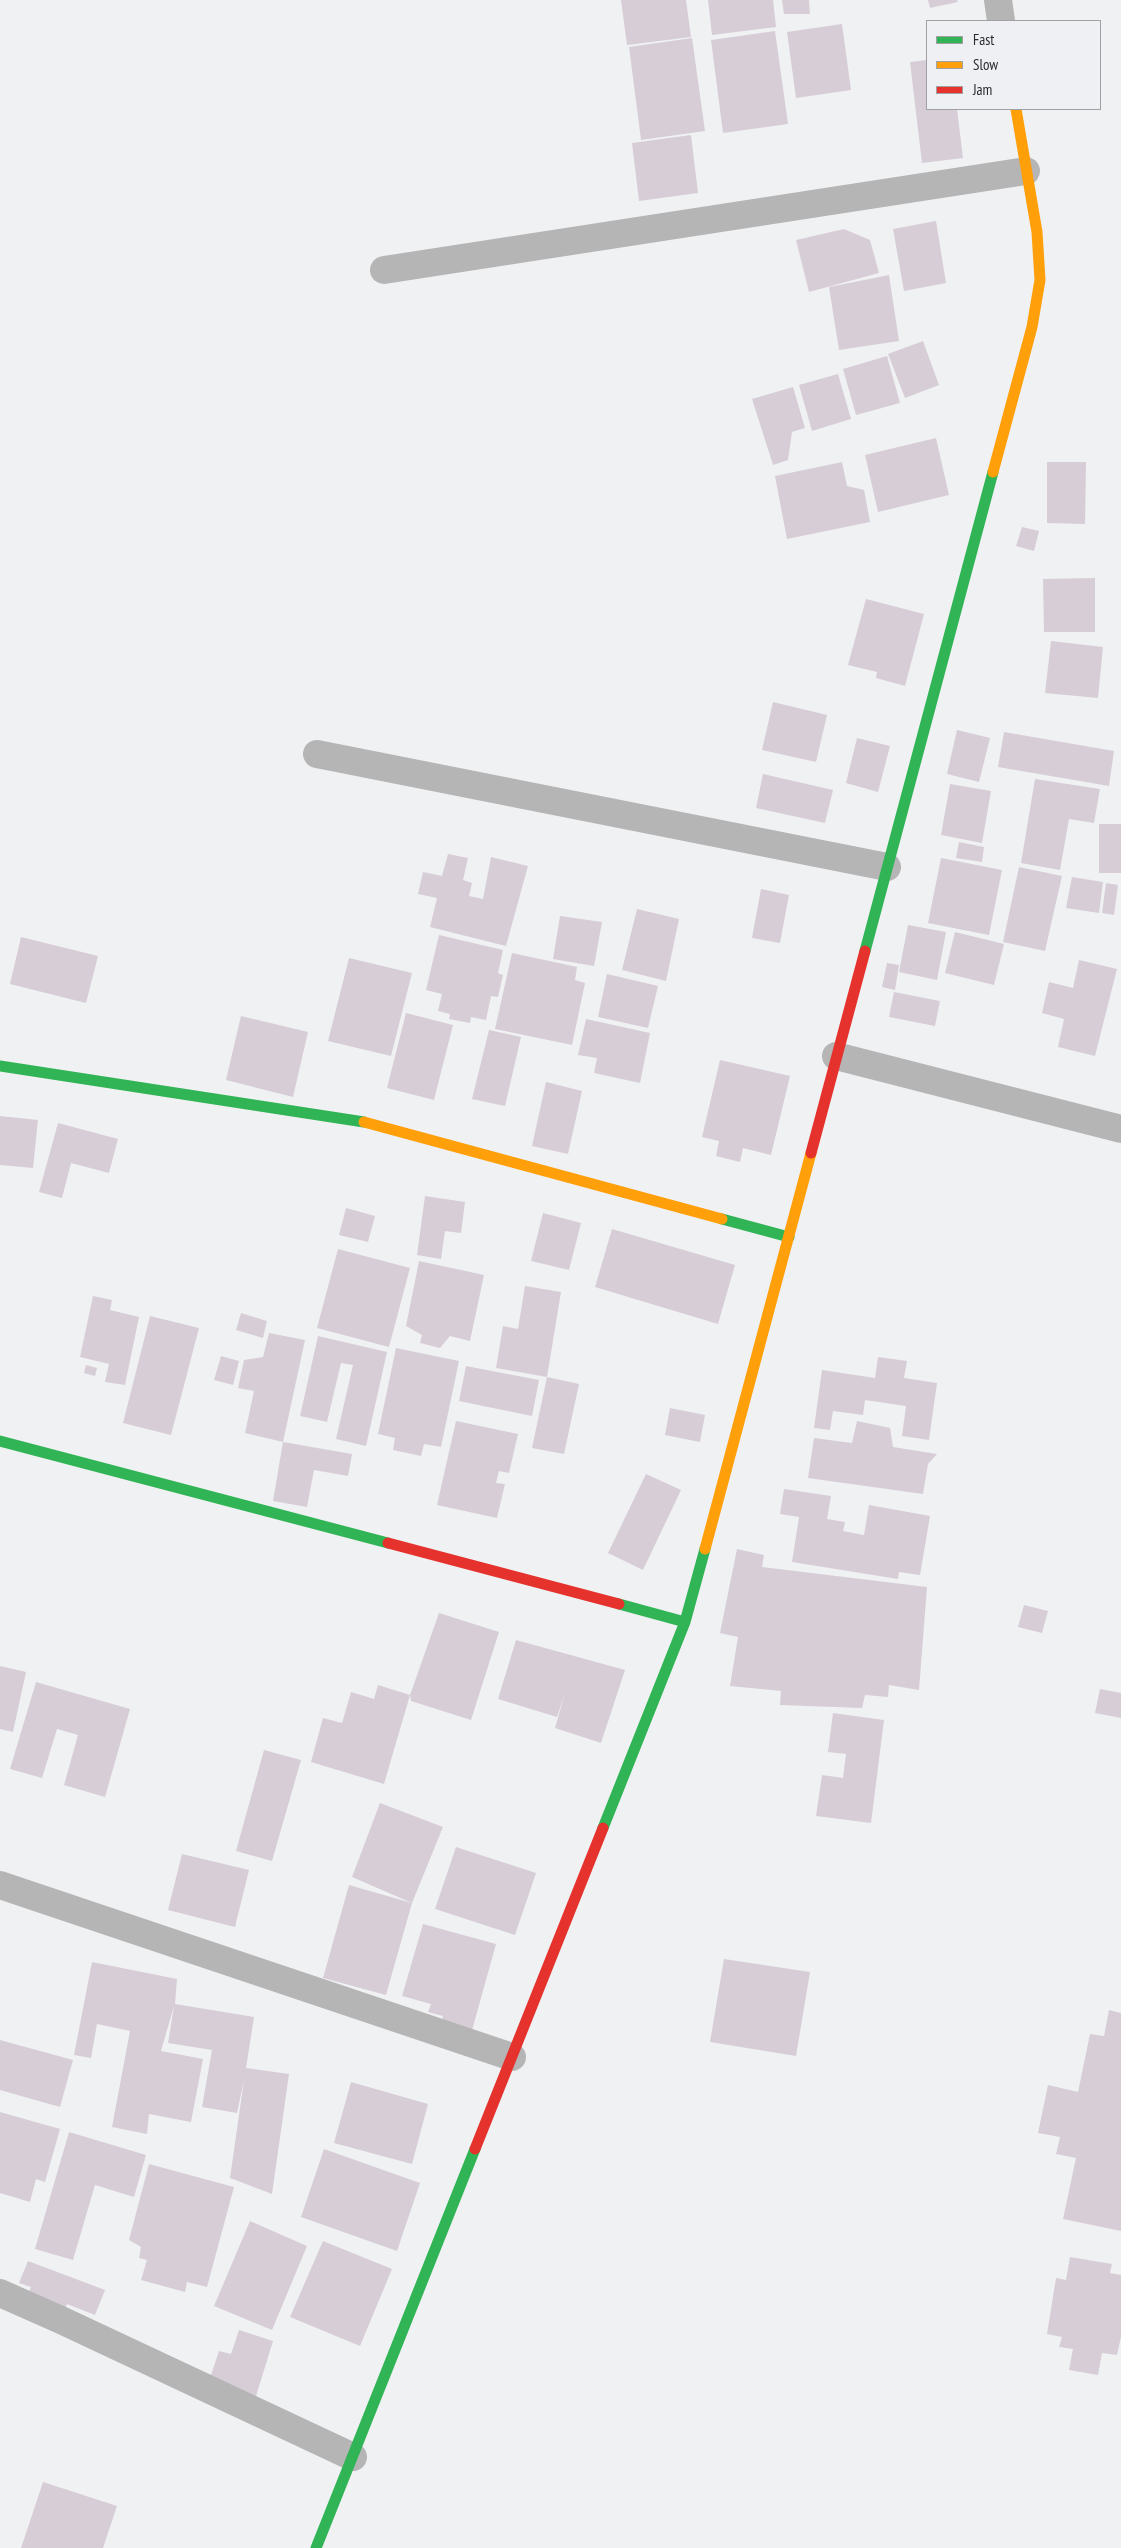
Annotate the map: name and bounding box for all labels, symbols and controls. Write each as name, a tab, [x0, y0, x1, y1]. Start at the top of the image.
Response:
legend	[926, 20, 1101, 110]
text: Fast	[973, 30, 994, 49]
text: Slow	[973, 55, 998, 74]
text: Jam	[973, 80, 992, 99]

